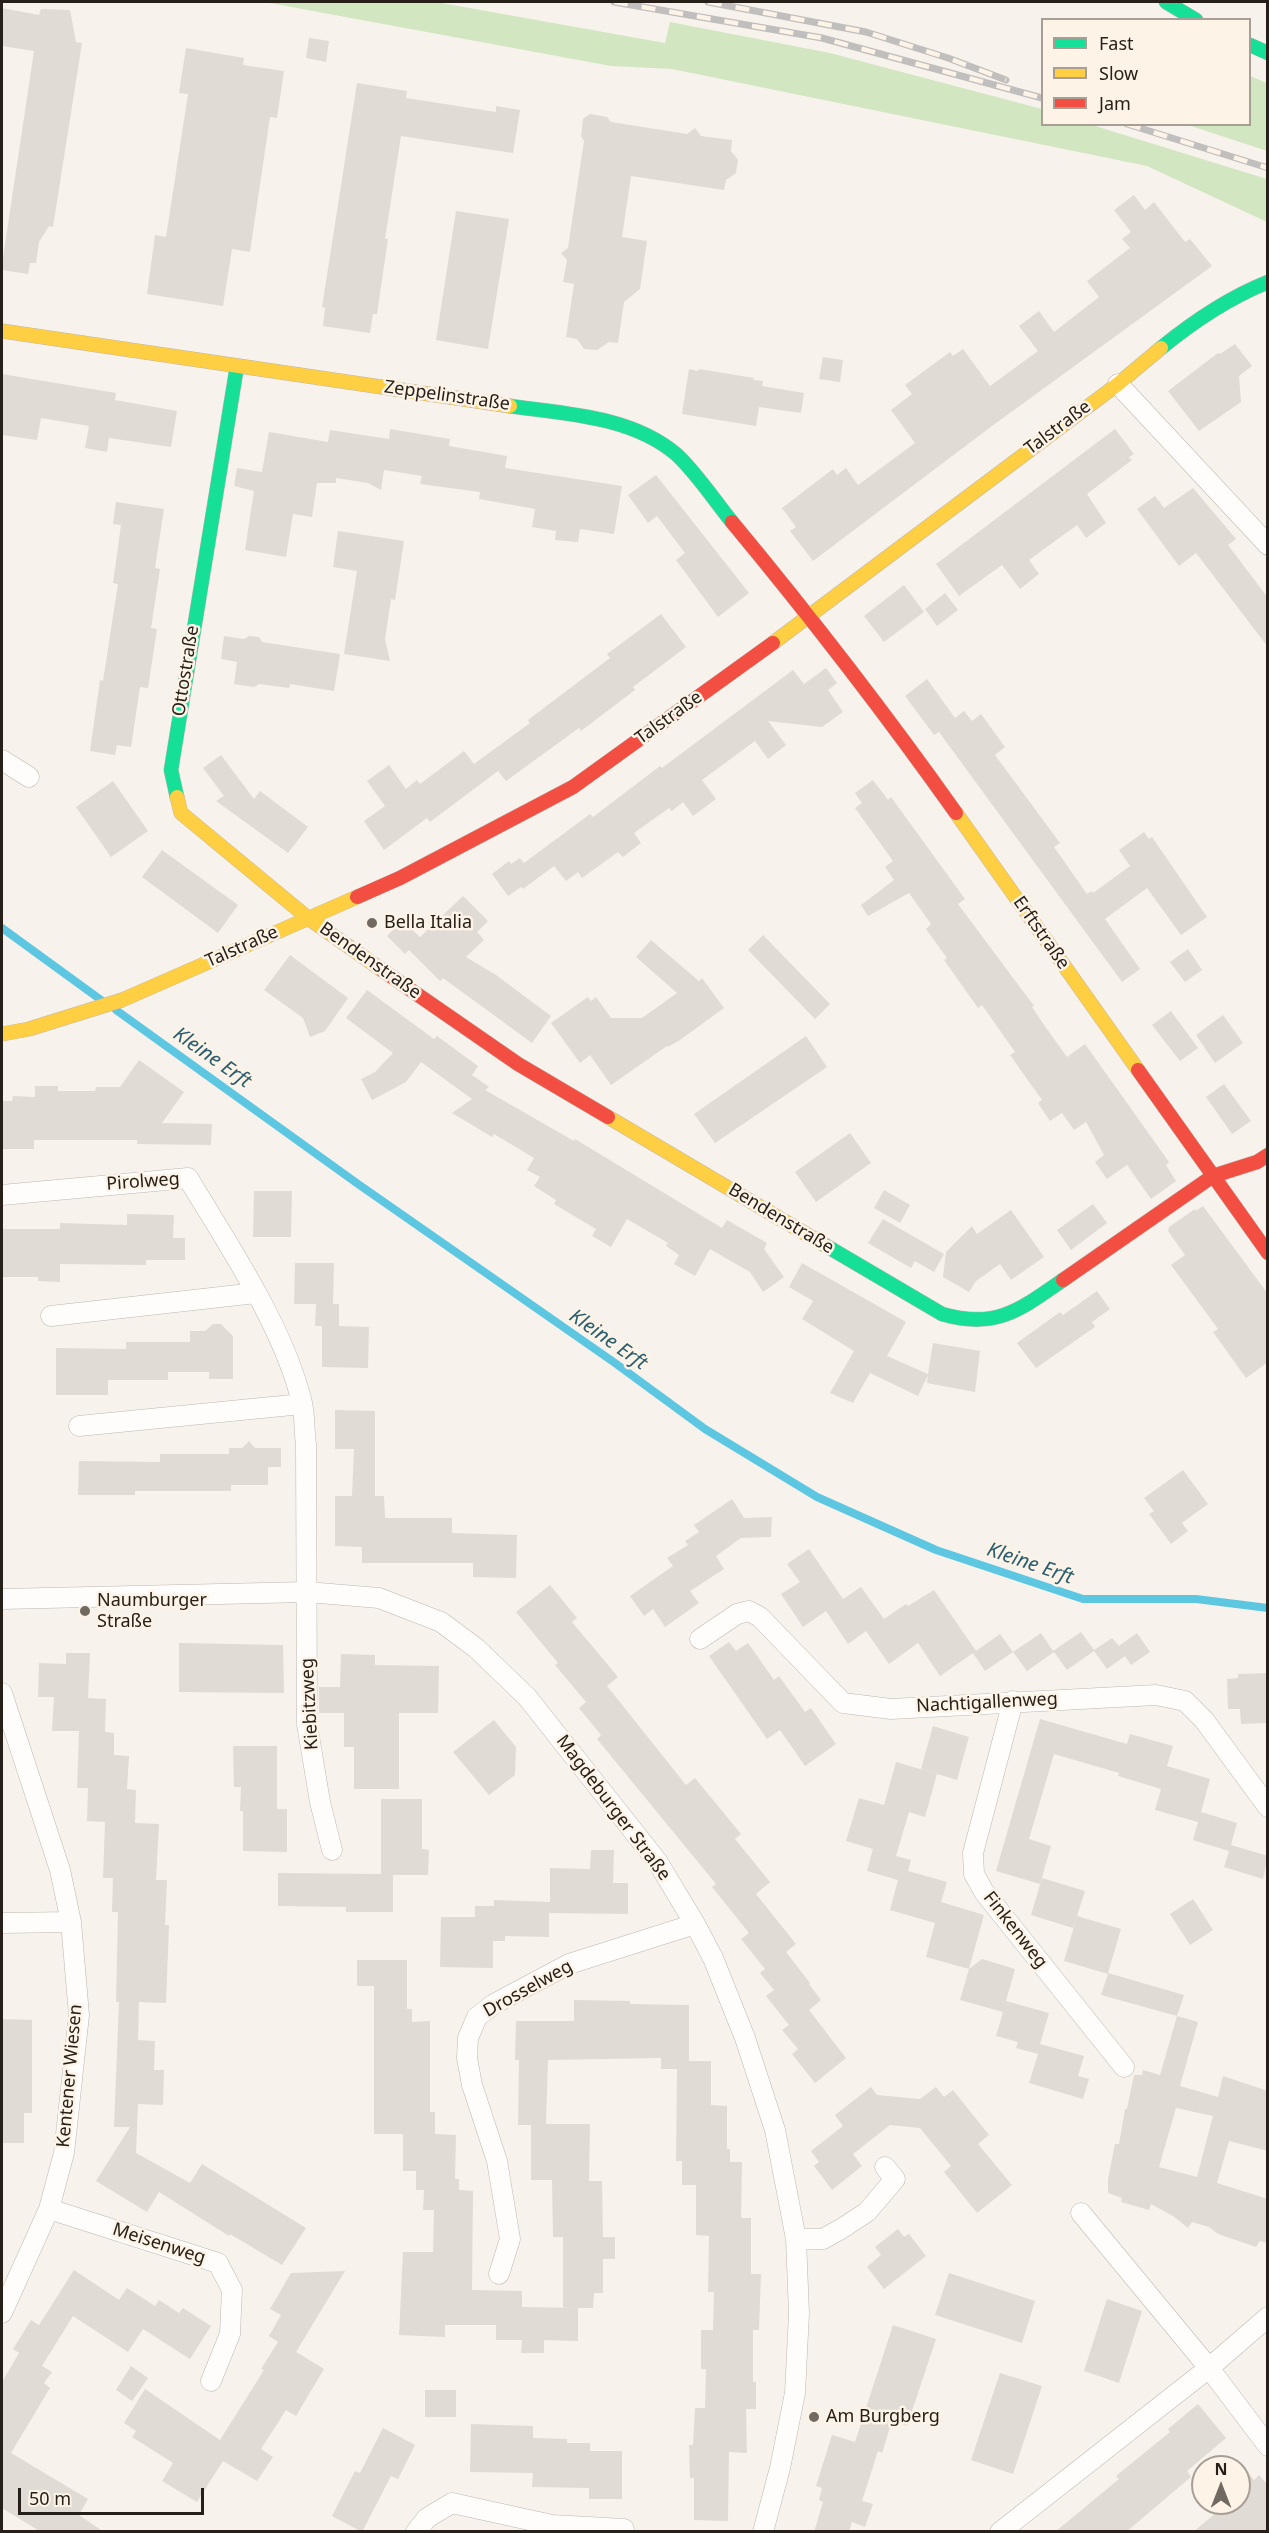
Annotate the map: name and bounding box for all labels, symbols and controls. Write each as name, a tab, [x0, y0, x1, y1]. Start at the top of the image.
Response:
legend	[1041, 18, 1251, 126]
text: Fast	[1099, 31, 1134, 55]
text: Slow	[1099, 61, 1138, 85]
text: Jam	[1099, 91, 1131, 115]
street label: Zeppelinstraße	[383, 376, 511, 416]
street label: Talstraße	[1021, 396, 1095, 460]
street label: Ottostraße	[168, 624, 204, 718]
street label: Talstraße	[631, 687, 707, 749]
street label: Erftstraße	[1008, 892, 1074, 974]
place label: Bella Italia	[384, 912, 472, 934]
marker: Bella Italia	[365, 916, 379, 930]
street label: Bendenstraße	[315, 918, 425, 1004]
street label: Talstraße	[202, 921, 282, 973]
water label: Kleine Erft	[168, 1022, 256, 1094]
street label: Pirolweg	[106, 1169, 180, 1195]
street label: Bendenstraße	[724, 1179, 838, 1259]
water label: Kleine Erft	[564, 1304, 652, 1376]
water label: Kleine Erft	[984, 1538, 1076, 1590]
place label: Naumburger Straße	[97, 1590, 207, 1632]
marker: Naumburger Straße	[78, 1604, 92, 1618]
street label: Kiebitzweg	[297, 1658, 323, 1750]
street label: Nachtigallenweg	[916, 1689, 1058, 1717]
street label: Magdeburger Straße	[551, 1731, 675, 1885]
street label: Finkenweg	[978, 1887, 1052, 1973]
street label: Drosselweg	[480, 1956, 576, 2022]
street label: Kentener Wiesen	[53, 2003, 87, 2149]
street label: Meisenweg	[110, 2219, 208, 2269]
place label: Am Burgberg	[826, 2406, 940, 2428]
marker: Am Burgberg	[807, 2410, 821, 2424]
north arrow	[1191, 2455, 1251, 2515]
text: N	[1214, 2458, 1228, 2480]
scale bar	[21, 2476, 207, 2514]
text: 50 m	[29, 2486, 71, 2510]

